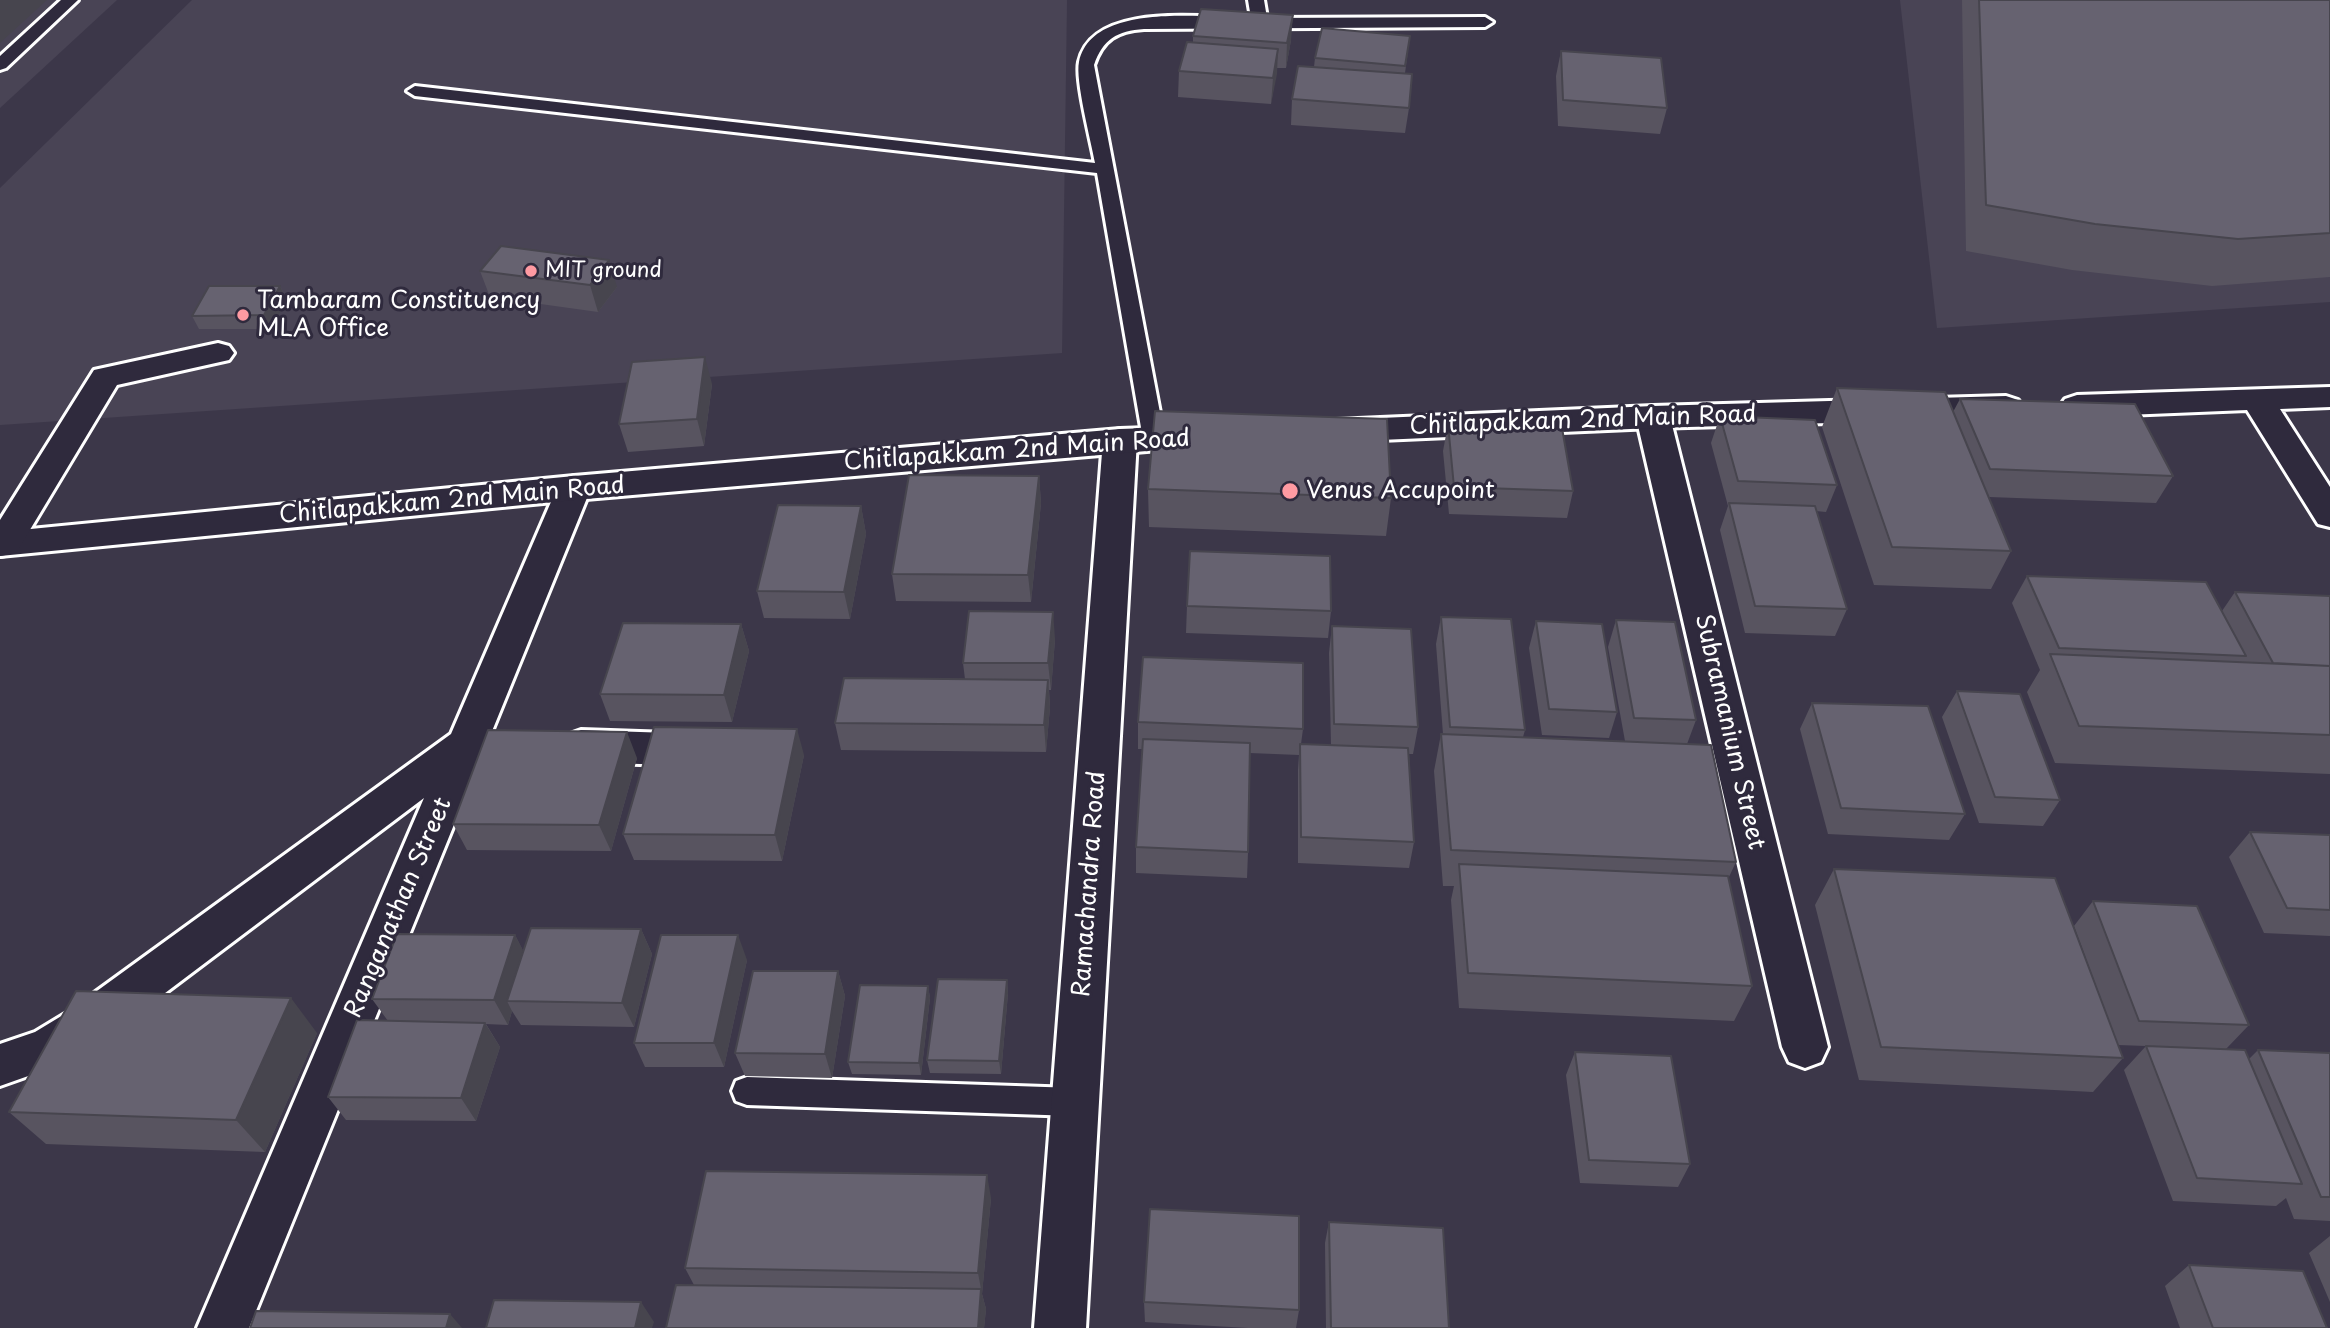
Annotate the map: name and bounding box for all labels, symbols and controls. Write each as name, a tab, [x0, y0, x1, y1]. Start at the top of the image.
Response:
place label: MIT ground	[545, 258, 662, 284]
marker: MIT ground	[523, 263, 539, 279]
place label: Tambaram Constituency MLA Office	[257, 287, 540, 343]
marker: Tambaram Constituency MLA Office	[235, 307, 251, 323]
street label: Chitlapakkam 2nd Main Road	[1409, 401, 1757, 441]
street label: Chitlapakkam 2nd Main Road	[843, 425, 1191, 477]
street label: Chitlapakkam 2nd Main Road	[278, 472, 626, 530]
place label: Venus Accupoint	[1306, 477, 1495, 505]
marker: Venus Accupoint	[1280, 481, 1300, 501]
street label: Subramanium Street	[1688, 611, 1770, 853]
street label: Ramachandra Road	[1068, 770, 1112, 998]
street label: Ranganathan Street	[340, 794, 458, 1022]

